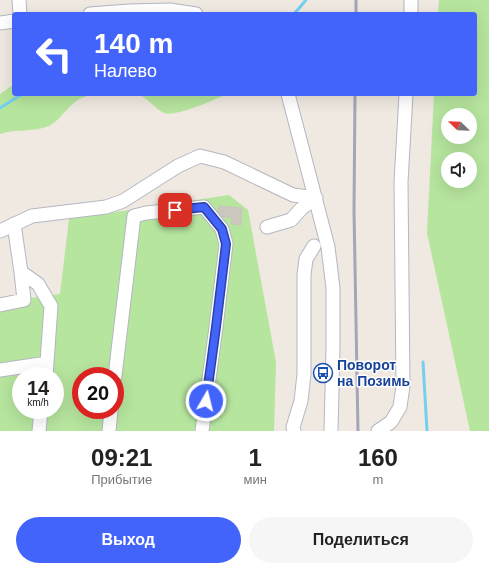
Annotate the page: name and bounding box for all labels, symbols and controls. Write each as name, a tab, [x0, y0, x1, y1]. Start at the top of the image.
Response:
icon: left	[28, 28, 80, 80]
text: 140 m	[94, 28, 173, 59]
text: Налево	[94, 61, 157, 81]
north arrow	[441, 108, 477, 144]
map controls	[441, 108, 477, 188]
button: sound	[441, 152, 477, 188]
pin	[158, 193, 192, 227]
icon: arrive	[164, 199, 186, 221]
place label: Поворот на Позимь	[337, 357, 410, 389]
bus stop icon: Поворот на Позимь	[312, 362, 334, 384]
speed limit sign: 20	[72, 367, 124, 419]
text: 14	[27, 377, 49, 399]
position arrow	[185, 380, 227, 422]
text: km/h	[27, 397, 49, 408]
text: 09:21	[91, 444, 152, 471]
text: 1	[248, 444, 262, 471]
text: 160	[358, 444, 398, 471]
text: Прибытие	[91, 472, 152, 487]
text: мин	[243, 472, 267, 487]
text: m	[372, 472, 383, 487]
button: Выход	[16, 517, 241, 563]
button: Поделиться	[249, 517, 473, 563]

